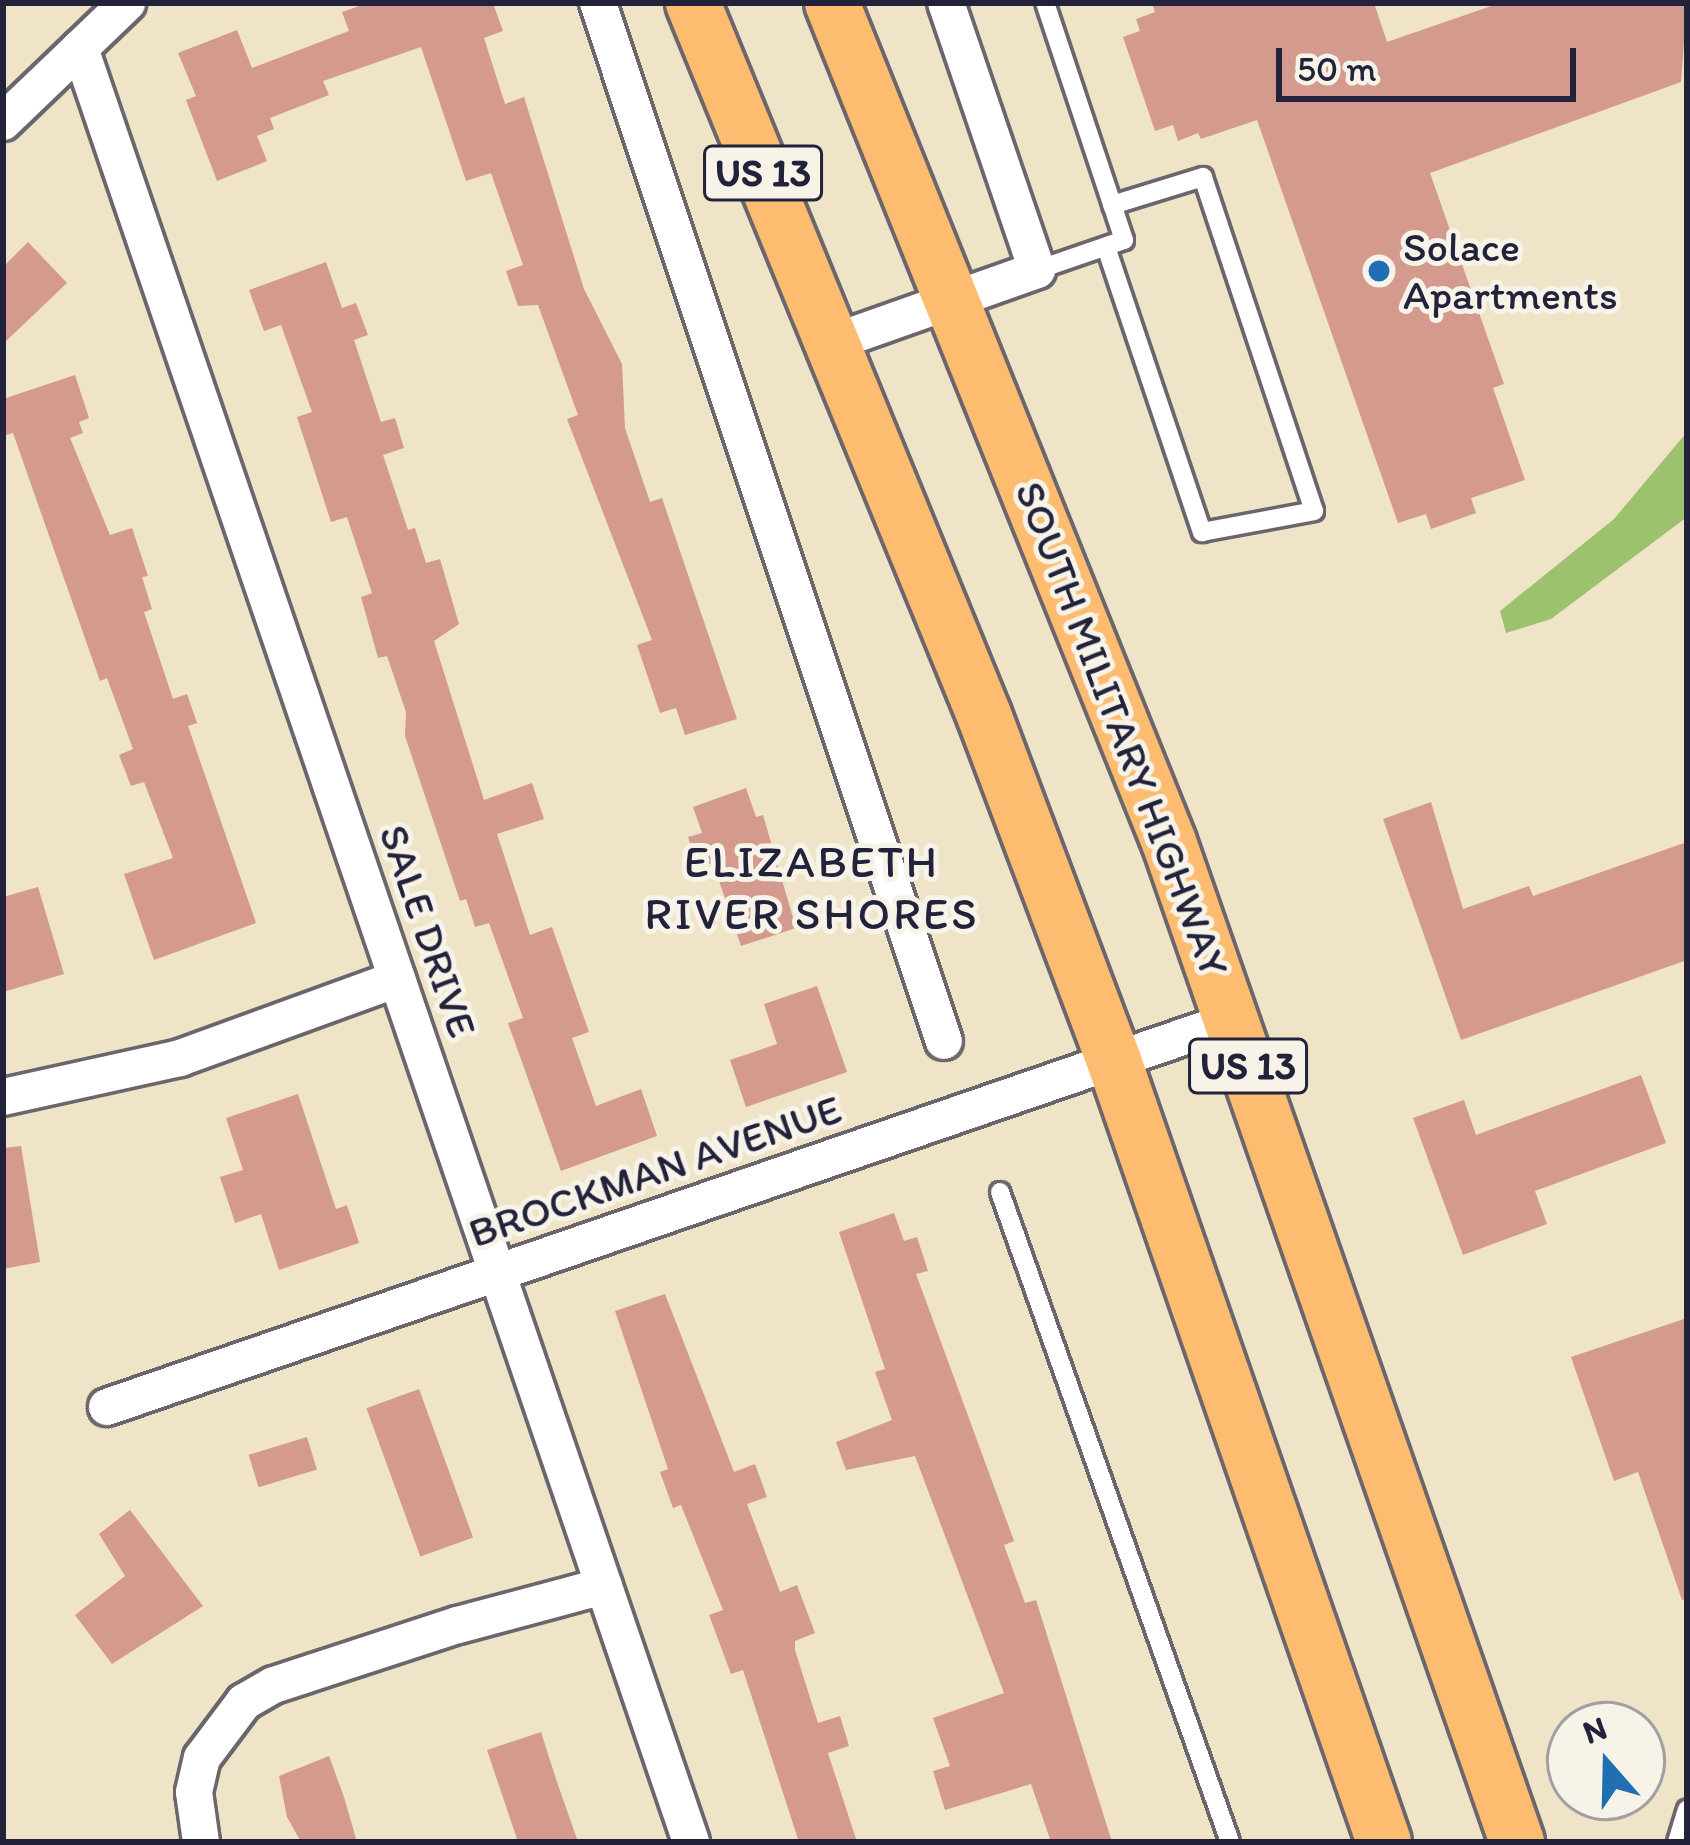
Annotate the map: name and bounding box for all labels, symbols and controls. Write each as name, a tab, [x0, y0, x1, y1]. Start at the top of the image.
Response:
scale bar	[1282, 24, 1582, 98]
text: 50 m	[1297, 47, 1376, 90]
road number: US 13	[703, 140, 823, 206]
place label: Solace Apartments	[1403, 222, 1618, 320]
marker: Solace Apartments	[1366, 258, 1392, 284]
street label: SOUTH MILITARY HIGHWAY	[1005, 476, 1239, 982]
street label: SALE DRIVE	[368, 818, 488, 1044]
district label: ELIZABETH RIVER SHORES	[644, 835, 980, 941]
road number: US 13	[1188, 1033, 1308, 1099]
street label: BROCKMAN AVENUE	[463, 1084, 847, 1258]
north arrow	[1546, 1701, 1666, 1821]
text: N	[1577, 1707, 1612, 1752]

